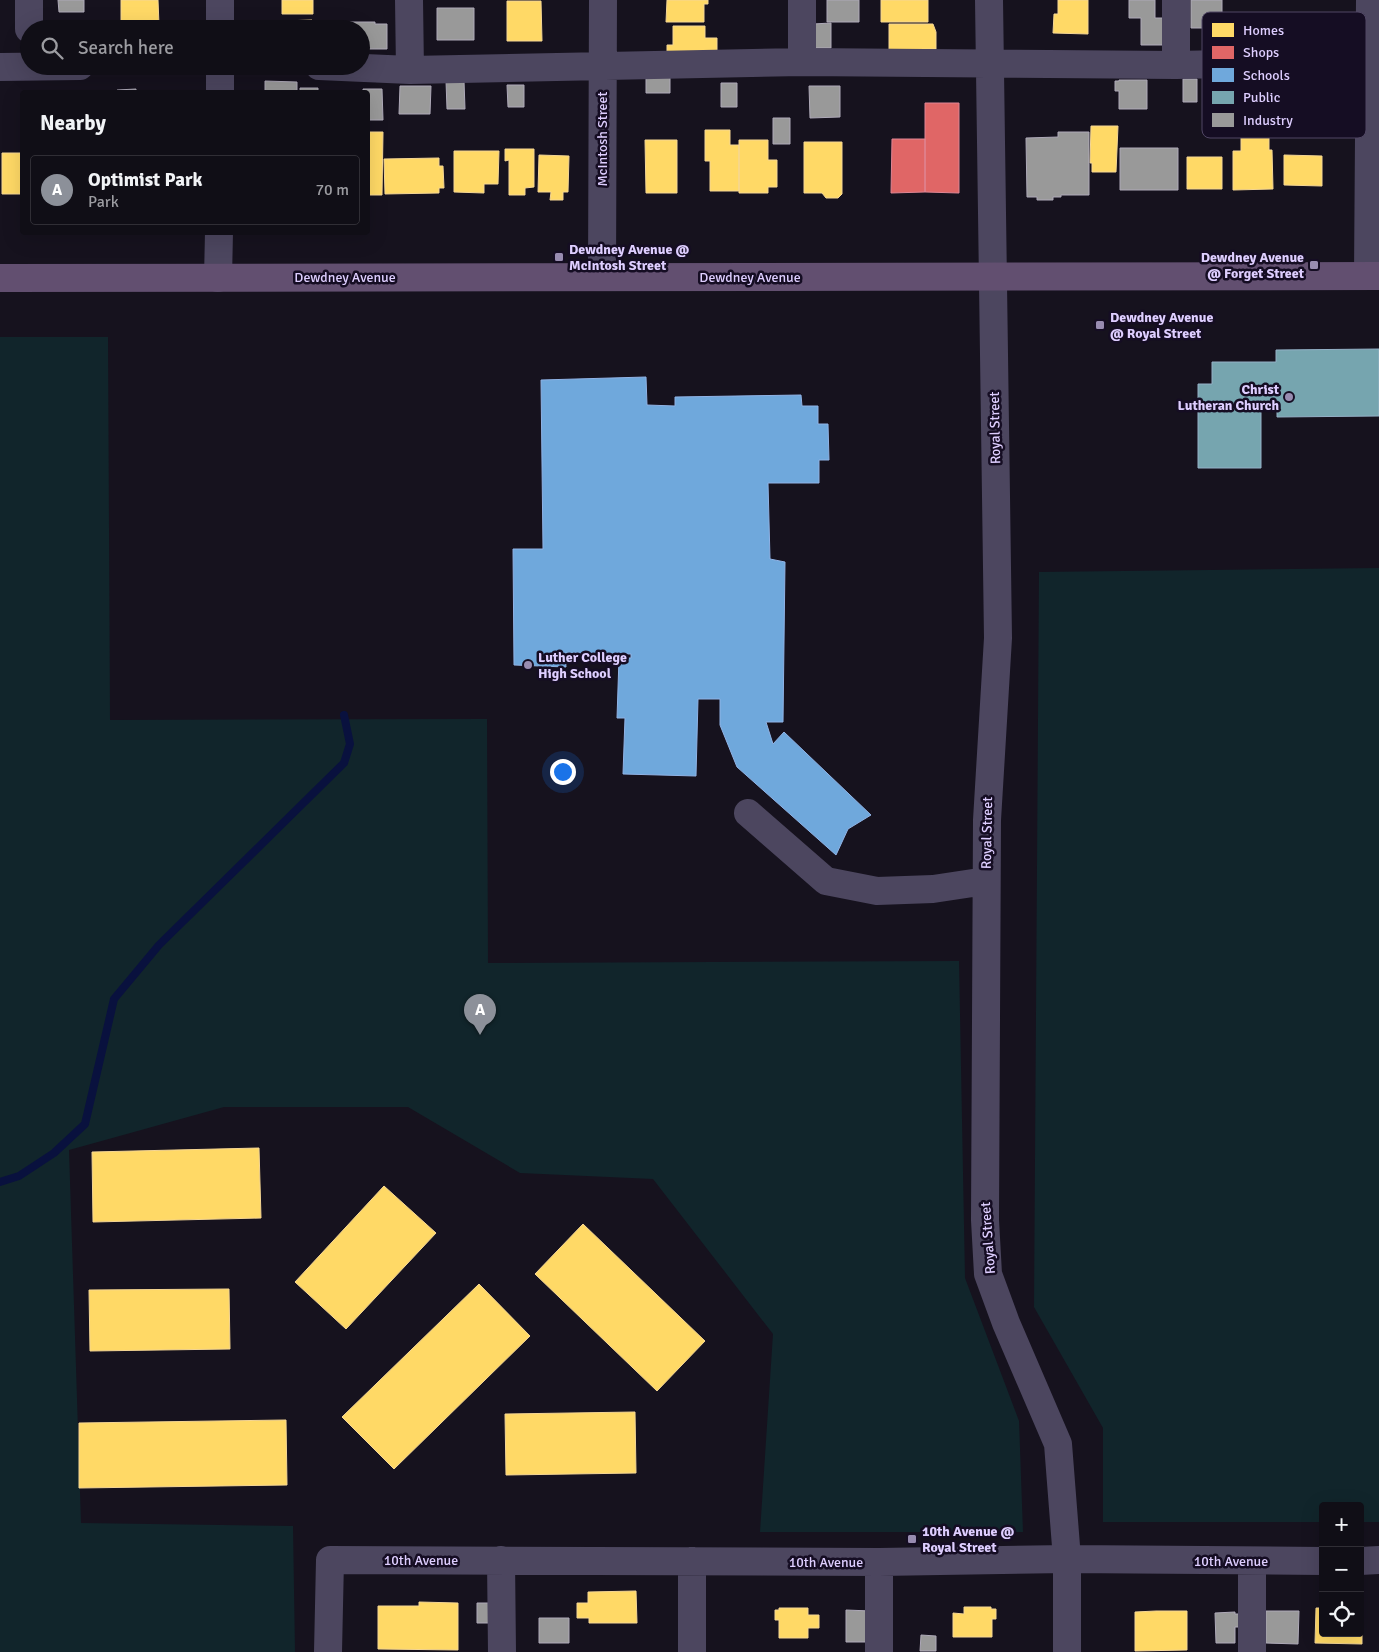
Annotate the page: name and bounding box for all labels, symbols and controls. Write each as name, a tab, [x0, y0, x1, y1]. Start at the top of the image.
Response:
legend	[1202, 12, 1366, 138]
search box	[20, 20, 370, 75]
text: Homes	[1243, 22, 1284, 39]
icon: search	[38, 34, 66, 62]
text: Search here	[78, 36, 174, 60]
text: Shops	[1243, 44, 1279, 61]
text: Schools	[1243, 67, 1290, 84]
text: Public	[1243, 89, 1281, 106]
street label: McIntosh Street	[594, 91, 611, 187]
text: Nearby	[40, 110, 106, 136]
text: Industry	[1243, 112, 1293, 129]
text: Optimist Park	[88, 168, 202, 192]
text: A	[52, 180, 62, 200]
text: 70 m	[315, 180, 349, 200]
text: Park	[88, 192, 119, 212]
place label: Dewdney Avenue @ McIntosh Street	[569, 241, 689, 274]
place label: Dewdney Avenue @ Forget Street	[1201, 249, 1305, 282]
marker: Dewdney Avenue @ McIntosh Street	[553, 251, 565, 263]
marker: Dewdney Avenue @ Forget Street	[1308, 259, 1320, 271]
street label: Dewdney Avenue	[294, 269, 396, 286]
street label: Dewdney Avenue	[699, 269, 801, 286]
place label: Dewdney Avenue @ Royal Street	[1110, 309, 1213, 342]
marker: Dewdney Avenue @ Royal Street	[1094, 319, 1106, 331]
place label: Christ Lutheran Church	[1178, 381, 1280, 414]
marker: Christ Lutheran Church	[1283, 391, 1295, 403]
street label: Royal Street	[986, 392, 1004, 464]
place label: Luther College High School	[538, 649, 627, 682]
marker: Luther College High School	[522, 659, 534, 671]
your location	[550, 759, 576, 785]
street label: Royal Street	[978, 797, 996, 869]
pin: A	[464, 994, 496, 1035]
street label: Royal Street	[977, 1201, 999, 1275]
map controls	[1319, 1502, 1364, 1637]
button: +	[1319, 1502, 1364, 1547]
place label: 10th Avenue @ Royal Street	[922, 1523, 1015, 1556]
marker: 10th Avenue @ Royal Street	[906, 1533, 918, 1545]
button: −	[1319, 1547, 1364, 1592]
street label: 10th Avenue	[384, 1552, 458, 1569]
street label: 10th Avenue	[1194, 1553, 1268, 1570]
street label: 10th Avenue	[789, 1554, 863, 1571]
button: locate	[1319, 1592, 1364, 1637]

